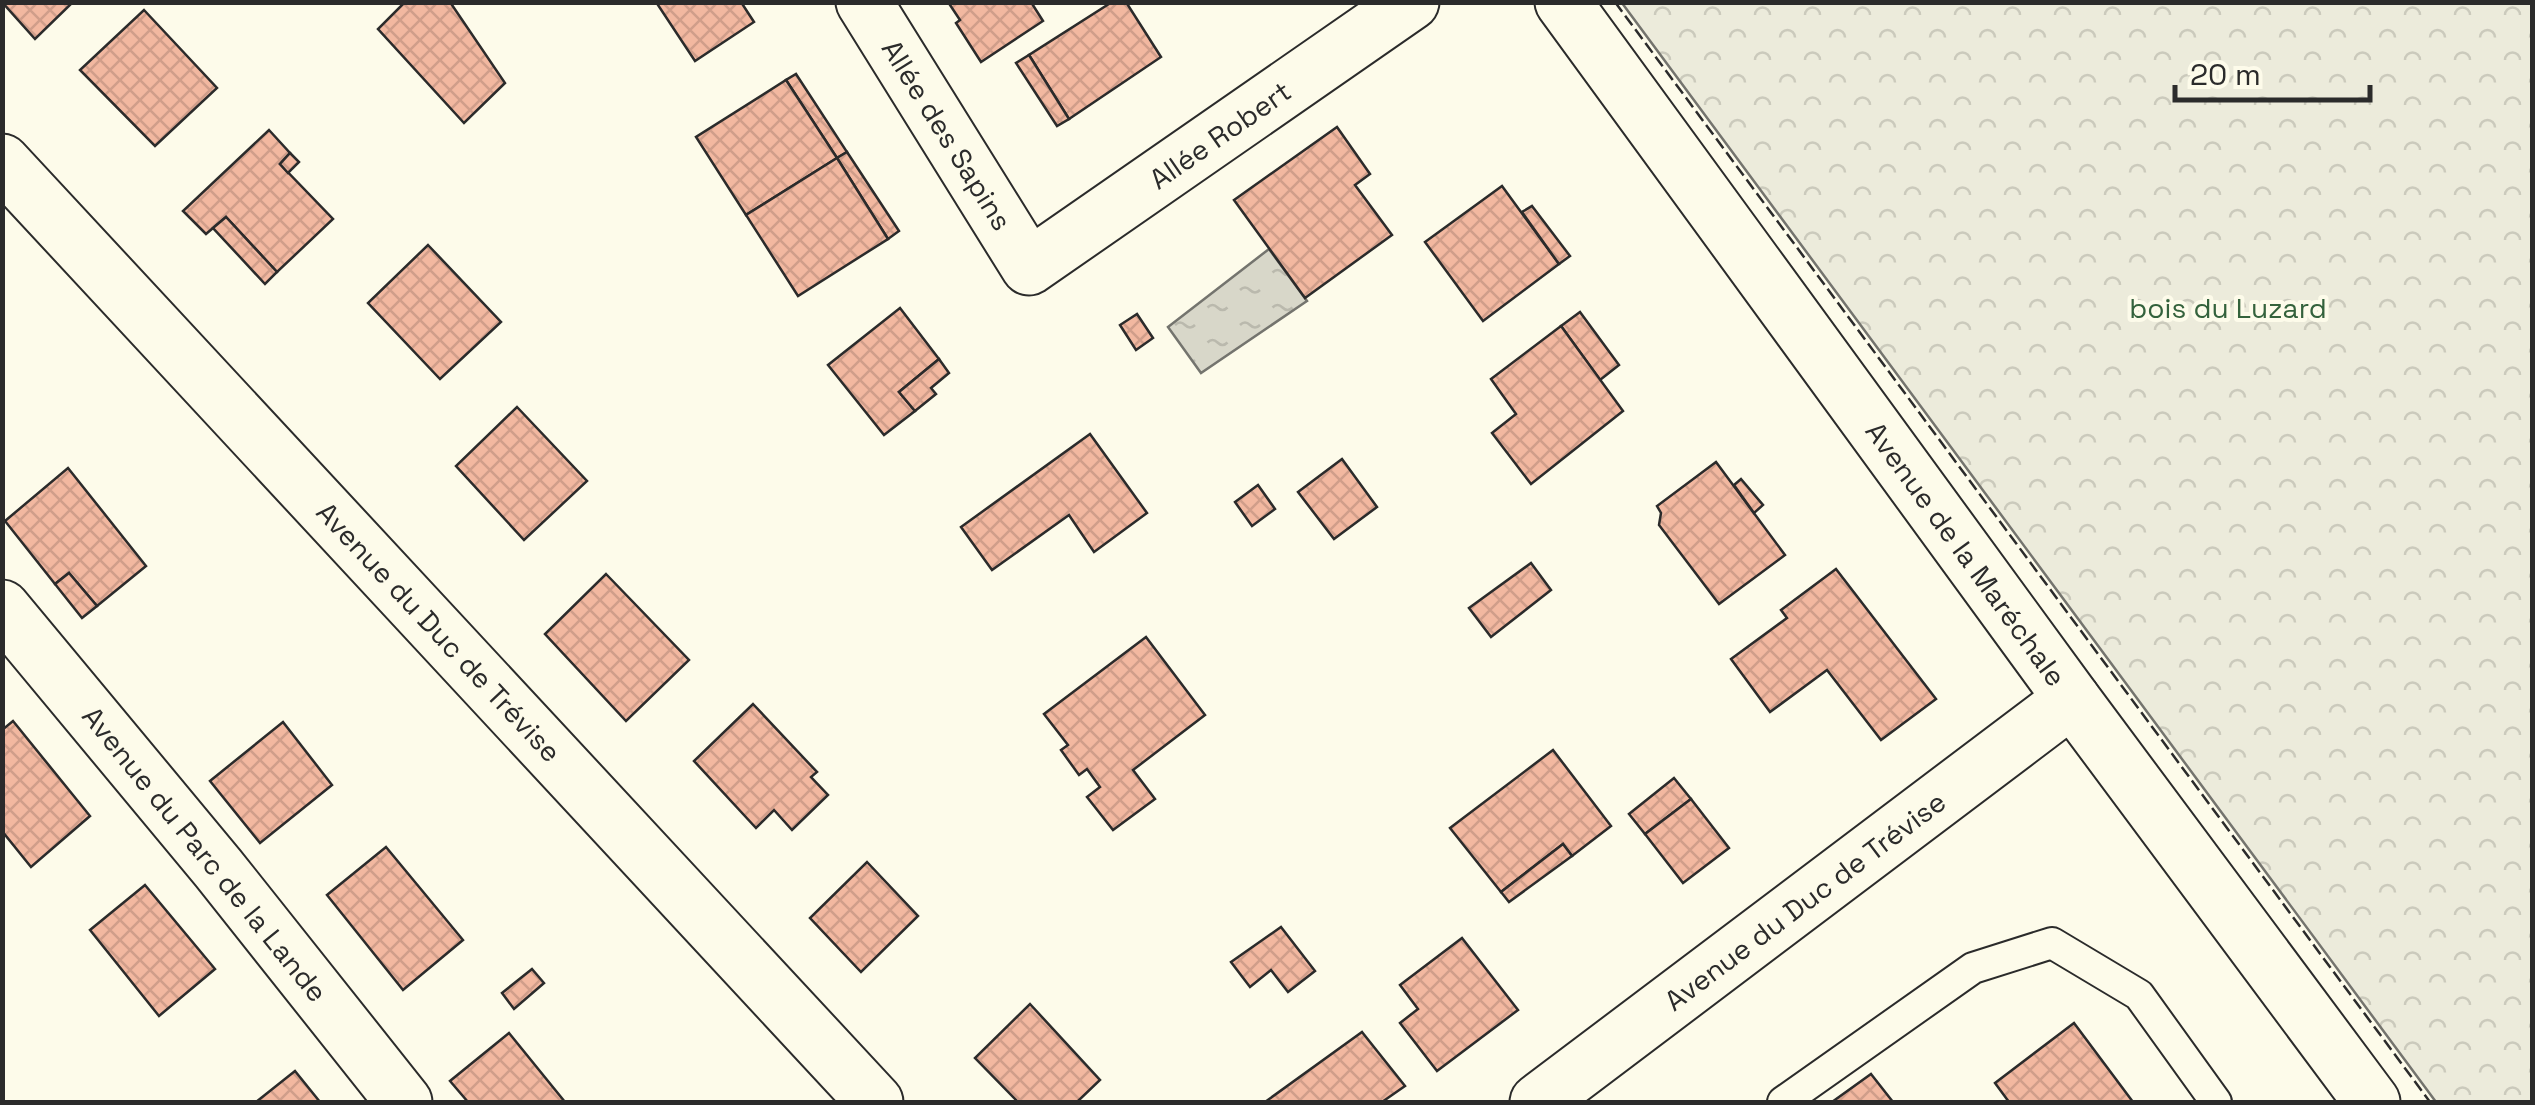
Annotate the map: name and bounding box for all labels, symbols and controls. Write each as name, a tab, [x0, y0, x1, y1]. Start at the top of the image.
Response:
street label: Allée des Sapins	[874, 33, 1020, 237]
scale bar	[2175, 40, 2370, 102]
text: 20 m	[2190, 55, 2261, 94]
street label: Allée Robert	[1142, 73, 1298, 197]
park label: bois du Luzard	[2129, 290, 2327, 326]
street label: Avenue de la Maréchale	[1858, 415, 2074, 693]
street label: Avenue du Duc de Trévise	[309, 494, 569, 770]
street label: Avenue du Parc de la Lande	[75, 699, 335, 1009]
street label: Avenue du Duc de Trévise	[1657, 783, 1953, 1019]

